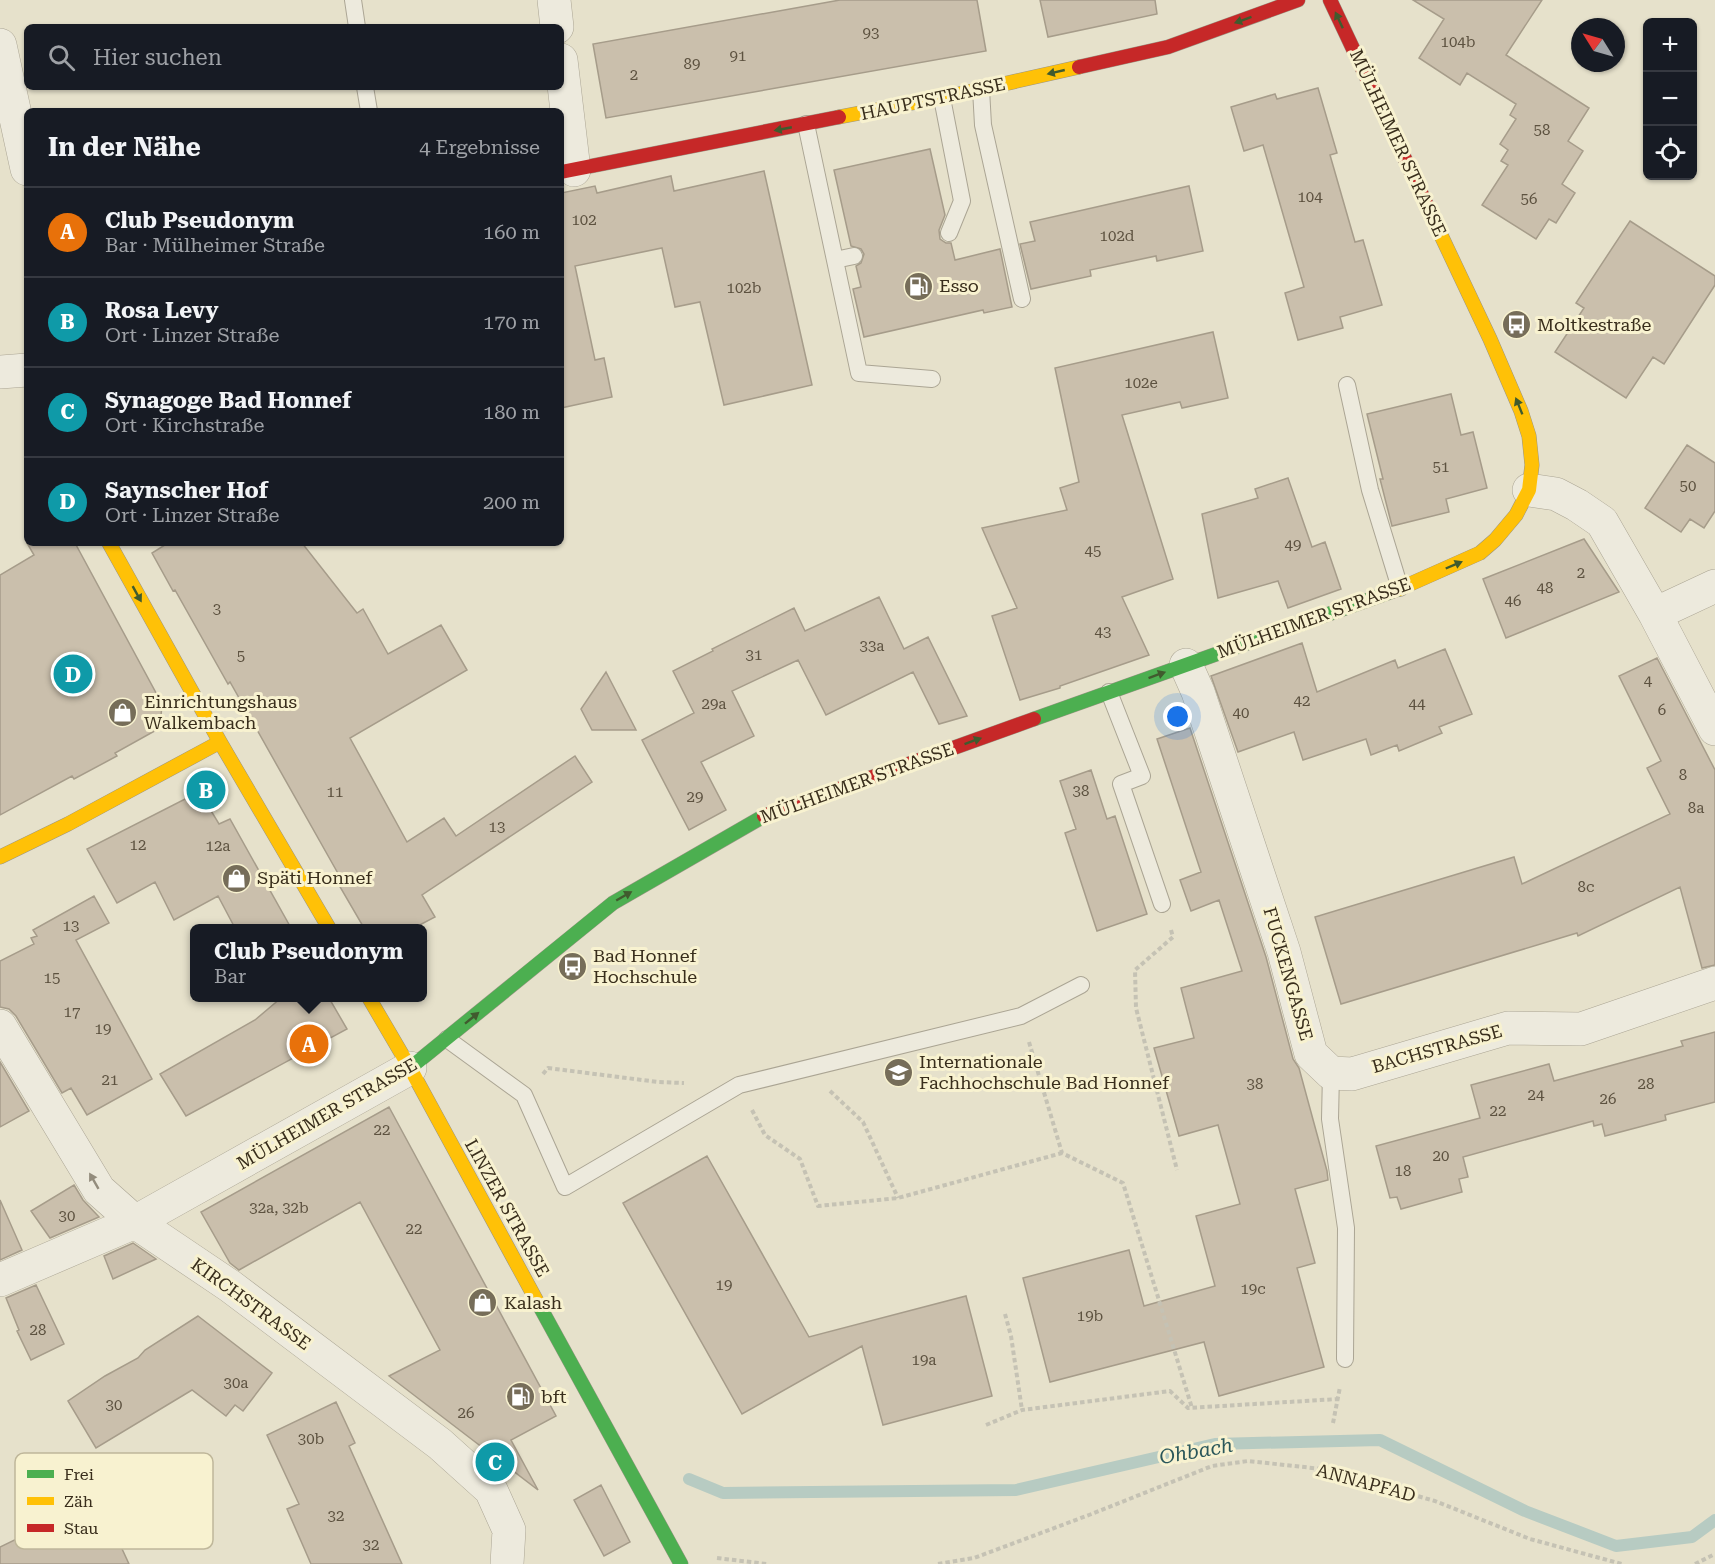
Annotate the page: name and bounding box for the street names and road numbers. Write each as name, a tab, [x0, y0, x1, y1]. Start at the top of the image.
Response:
street label: MÜLHEIMER STRASSE	[1346, 46, 1451, 240]
street label: HAUPTSTRASSE	[859, 73, 1007, 124]
street label: MÜLHEIMER STRASSE	[1214, 573, 1413, 662]
street label: MÜLHEIMER STRASSE	[757, 738, 956, 827]
street label: FUCKENGASSE	[1259, 905, 1318, 1043]
street label: BACHSTRASSE	[1369, 1020, 1504, 1077]
street label: MÜLHEIMER STRASSE	[233, 1053, 420, 1174]
street label: LINZER STRASSE	[461, 1135, 554, 1280]
street label: KIRCHSTRASSE	[187, 1253, 315, 1354]
street label: ANNAPFAD	[1314, 1459, 1418, 1506]

